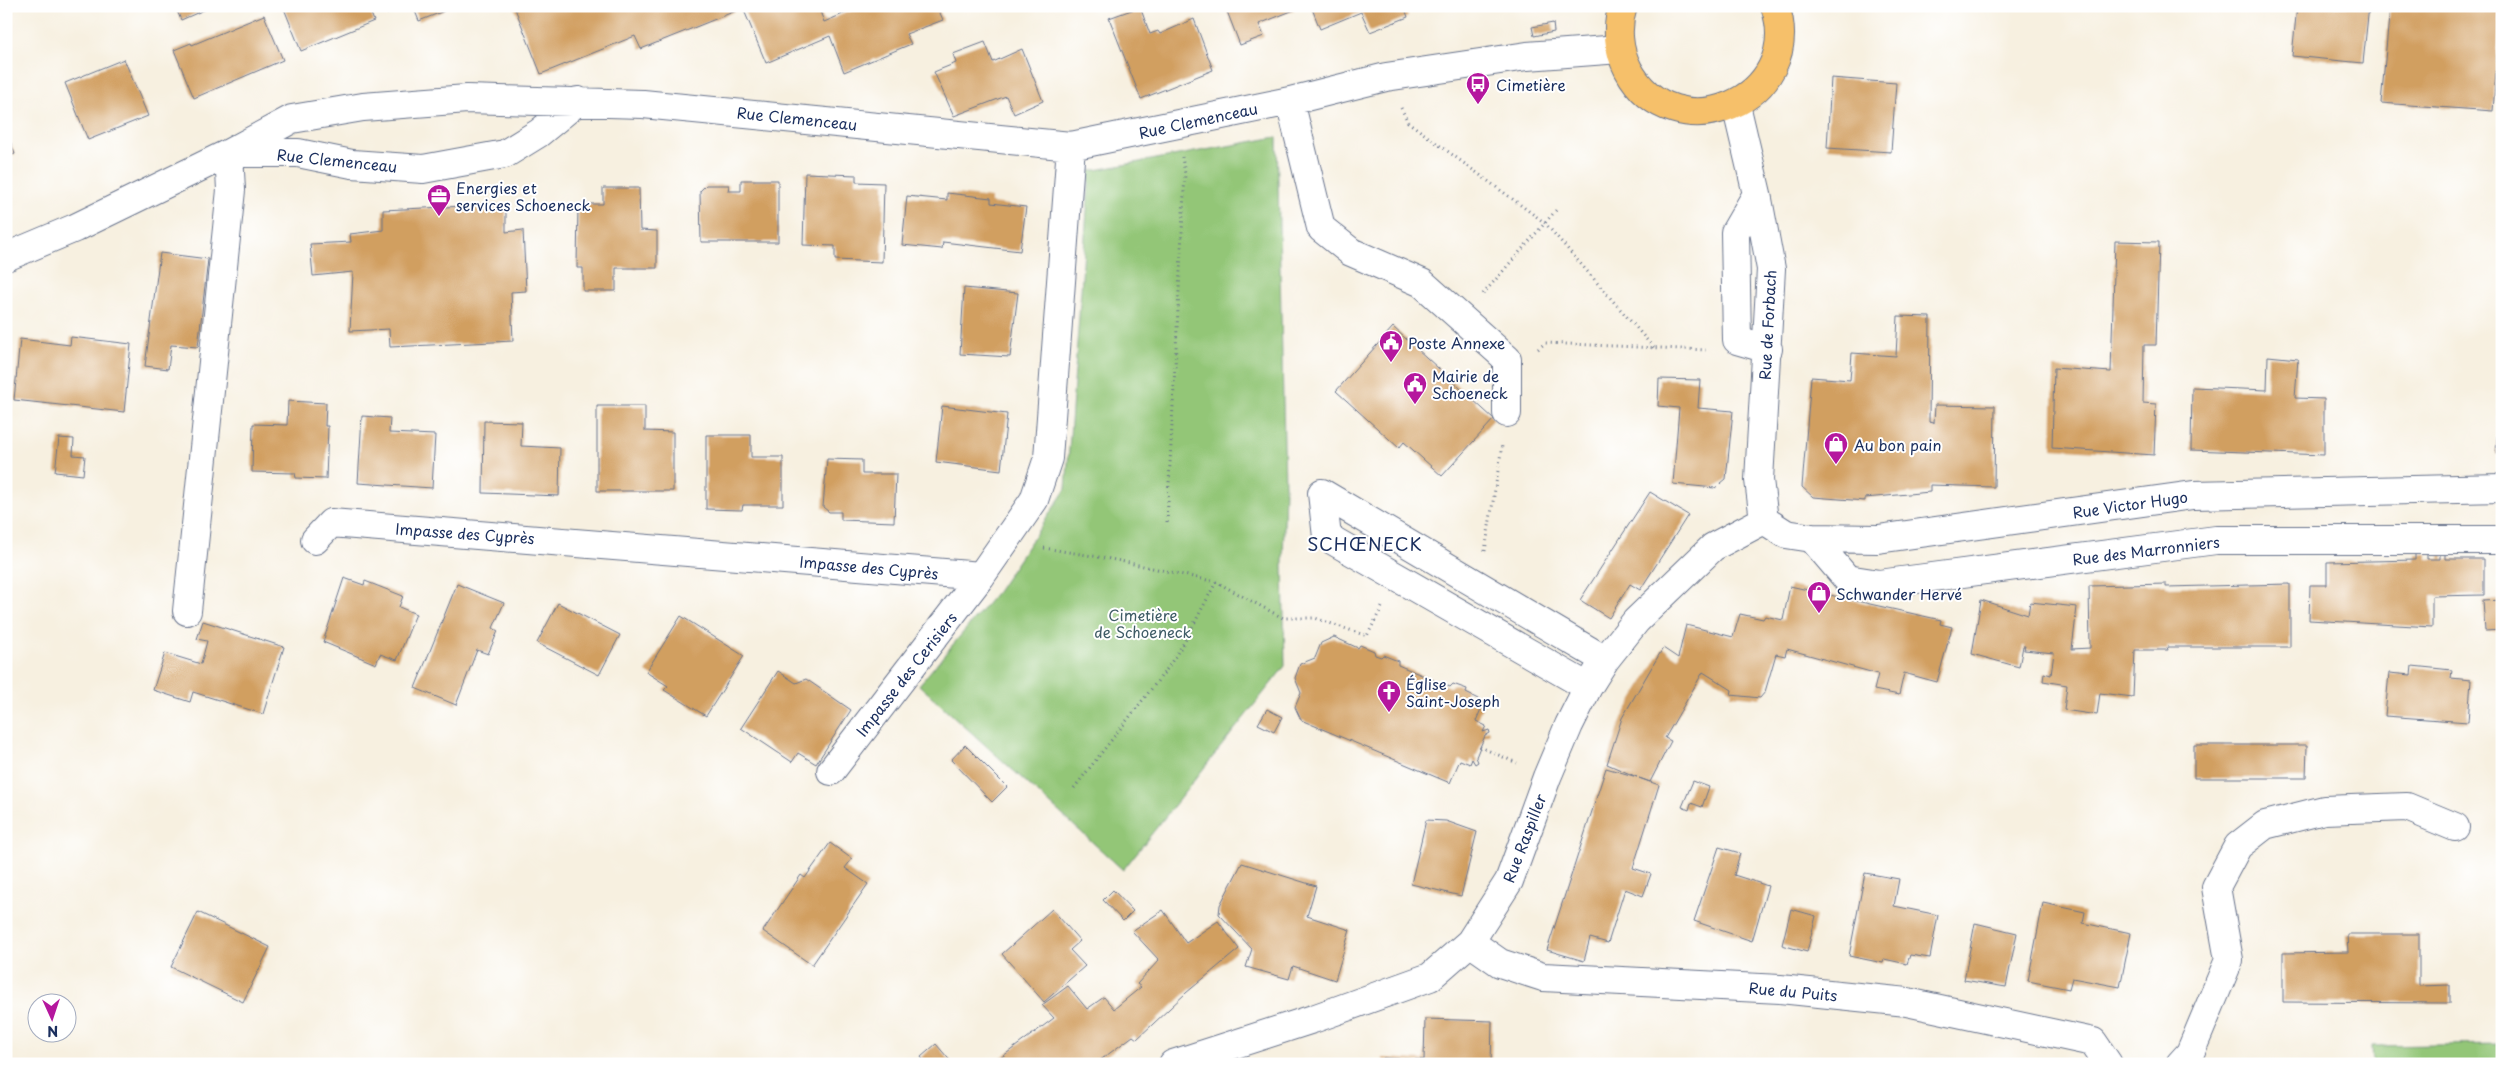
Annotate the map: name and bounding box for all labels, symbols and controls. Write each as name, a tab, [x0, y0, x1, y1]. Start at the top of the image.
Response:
bus stop icon: Cimetière	[1465, 71, 1491, 105]
place label: Cimetière	[1496, 73, 1566, 96]
street label: Rue Clemenceau	[1136, 96, 1260, 144]
street label: Rue Clemenceau	[736, 100, 858, 136]
street label: Rue Clemenceau	[276, 142, 398, 178]
place label: Energies et services Schoeneck	[456, 176, 591, 216]
office icon: Energies et services Schoeneck	[426, 183, 452, 217]
street label: Rue de Forbach	[1753, 269, 1781, 381]
public building icon: Poste Annexe	[1378, 329, 1404, 363]
place label: Poste Annexe	[1408, 331, 1505, 354]
place label: Mairie de Schoeneck	[1432, 364, 1508, 404]
public building icon: Mairie de Schoeneck	[1402, 371, 1428, 405]
shop icon: Au bon pain	[1823, 431, 1849, 465]
place label: Au bon pain	[1854, 433, 1941, 456]
street label: Rue Victor Hugo	[2071, 485, 2189, 523]
street label: Impasse des Cyprès	[395, 517, 536, 549]
district label: SCHŒNECK	[1307, 530, 1423, 557]
street label: Rue des Marronniers	[2071, 530, 2221, 570]
street label: Impasse des Cyprès	[799, 549, 940, 585]
shop icon: Schwander Hervé	[1806, 580, 1832, 614]
place label: Schwander Hervé	[1836, 582, 1962, 605]
park label: Cimetière de Schoeneck	[1094, 603, 1192, 643]
street label: Impasse des Cerisiers	[850, 607, 962, 741]
place label: Église Saint-Joseph	[1406, 672, 1500, 712]
church icon: Église Saint-Joseph	[1376, 679, 1402, 713]
street label: Rue Raspiller	[1496, 790, 1552, 886]
street label: Rue du Puits	[1748, 976, 1838, 1006]
north arrow	[28, 992, 78, 1042]
text: N	[47, 1021, 59, 1042]

